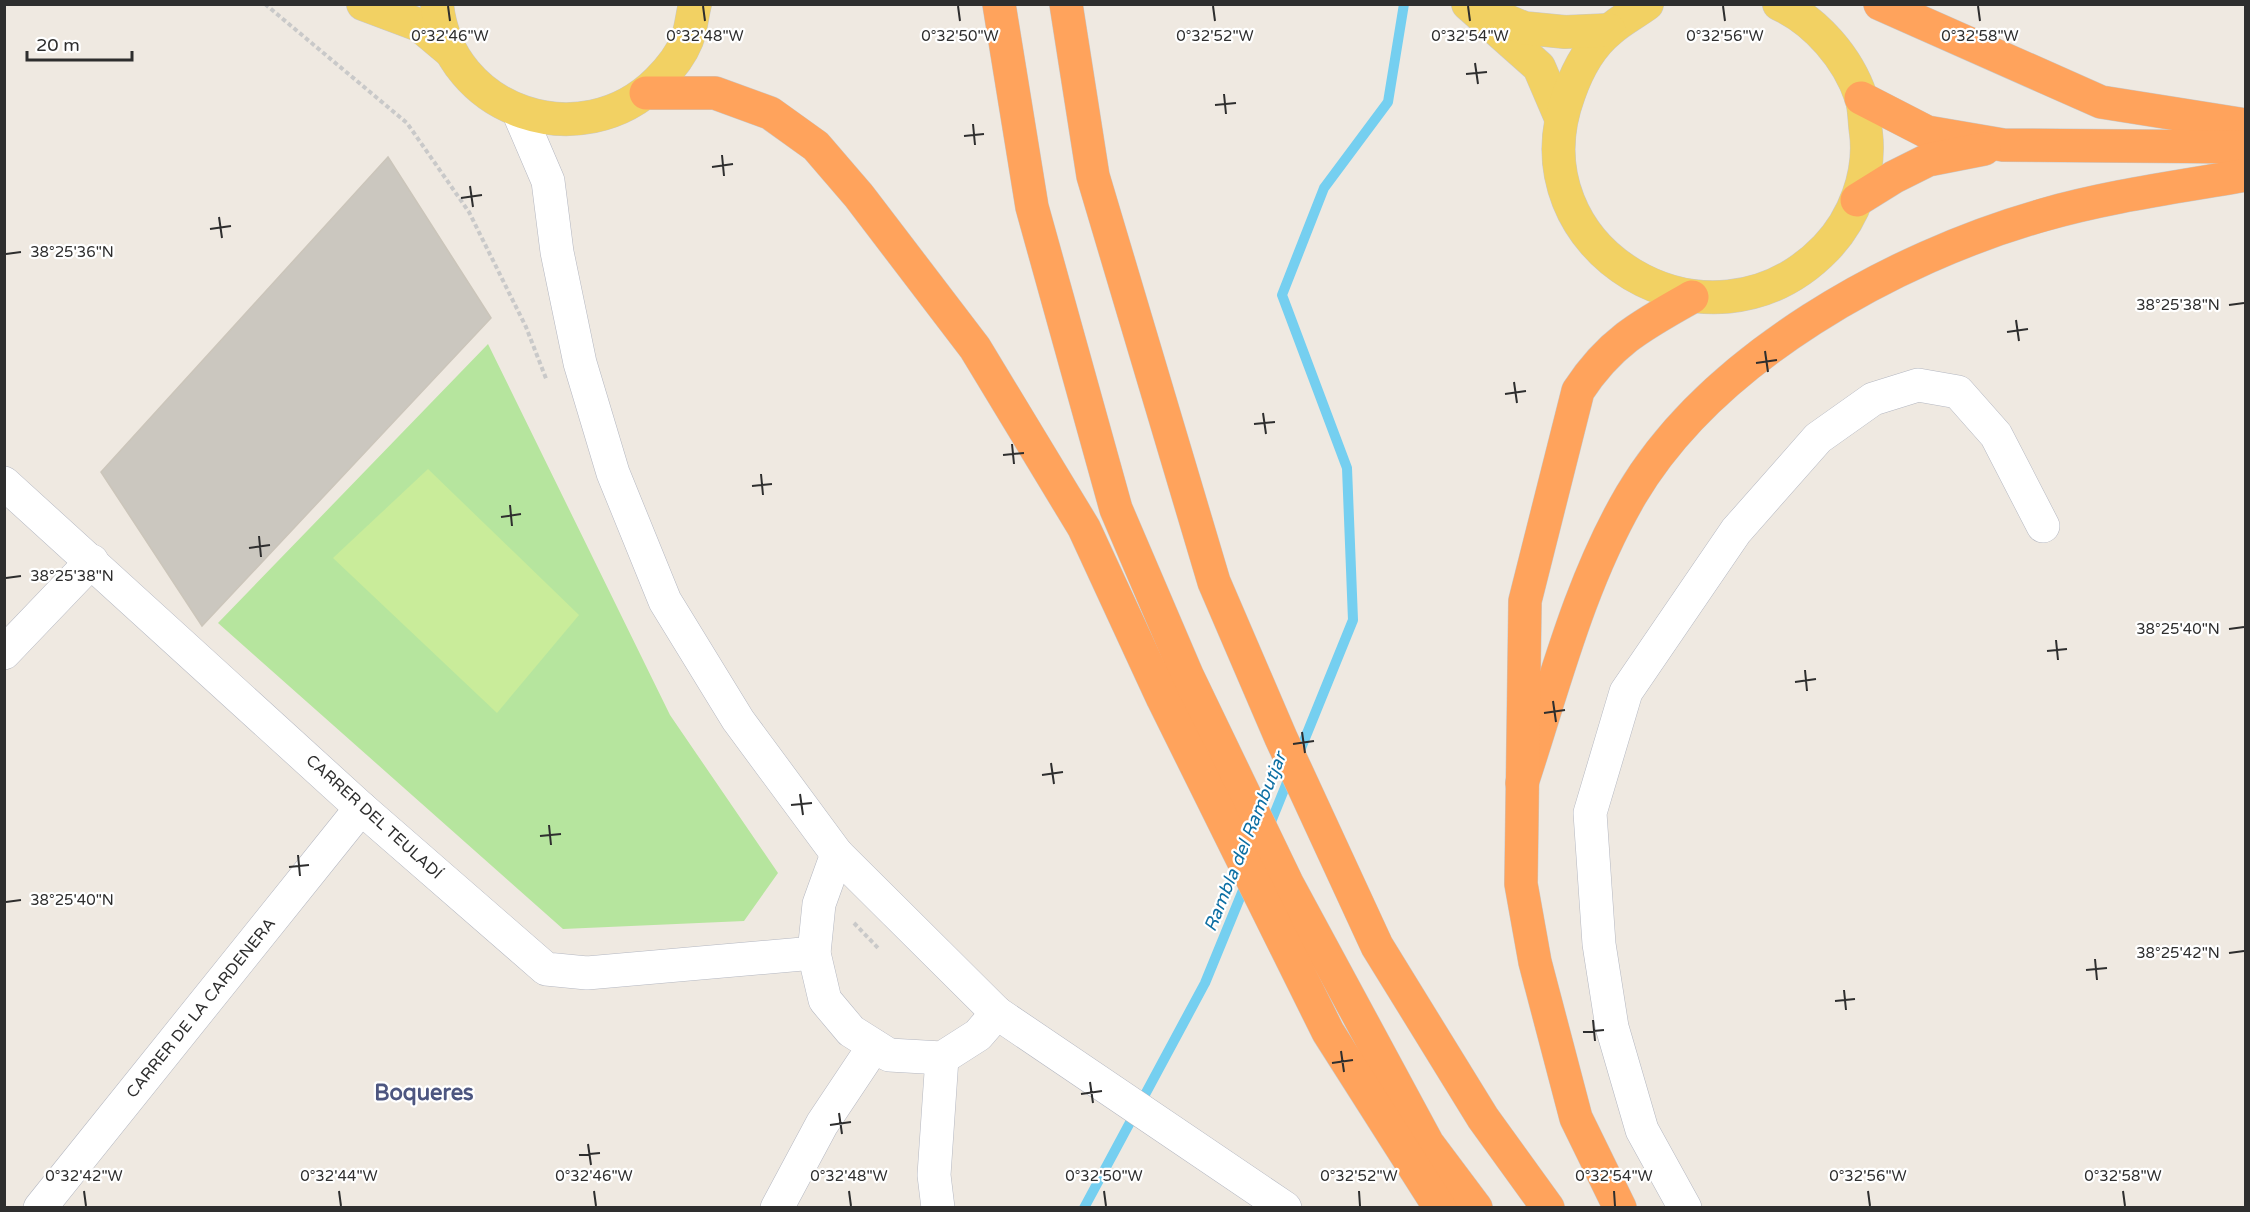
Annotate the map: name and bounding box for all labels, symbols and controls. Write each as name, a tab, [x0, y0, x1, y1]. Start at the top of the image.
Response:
scale bar	[27, 24, 132, 62]
text: 0°32'46"W	[411, 27, 489, 45]
text: 0°32'48"W	[666, 27, 744, 45]
text: 0°32'50"W	[921, 27, 999, 45]
text: 0°32'52"W	[1176, 27, 1254, 45]
text: 0°32'54"W	[1431, 27, 1509, 45]
text: 0°32'56"W	[1686, 27, 1764, 45]
text: 0°32'58"W	[1941, 27, 2019, 45]
text: 20 m	[36, 34, 80, 56]
text: 38°25'36"N	[30, 243, 114, 261]
text: 38°25'38"N	[2136, 296, 2220, 314]
text: 38°25'38"N	[30, 567, 114, 585]
text: 38°25'40"N	[2136, 620, 2220, 638]
water label: Rambla del Rambutjar	[1199, 747, 1292, 935]
street label: CARRER DEL TEULADÍ	[302, 750, 446, 884]
text: 38°25'40"N	[30, 891, 114, 909]
street label: CARRER DE LA CARDENERA	[122, 914, 280, 1102]
text: 38°25'42"N	[2136, 944, 2220, 962]
district label: Boqueres	[374, 1080, 474, 1106]
text: 0°32'42"W	[45, 1167, 123, 1185]
text: 0°32'44"W	[300, 1167, 378, 1185]
text: 0°32'46"W	[555, 1167, 633, 1185]
text: 0°32'48"W	[810, 1167, 888, 1185]
text: 0°32'50"W	[1065, 1167, 1143, 1185]
text: 0°32'52"W	[1320, 1167, 1398, 1185]
text: 0°32'54"W	[1575, 1167, 1653, 1185]
text: 0°32'56"W	[1829, 1167, 1907, 1185]
text: 0°32'58"W	[2084, 1167, 2162, 1185]

